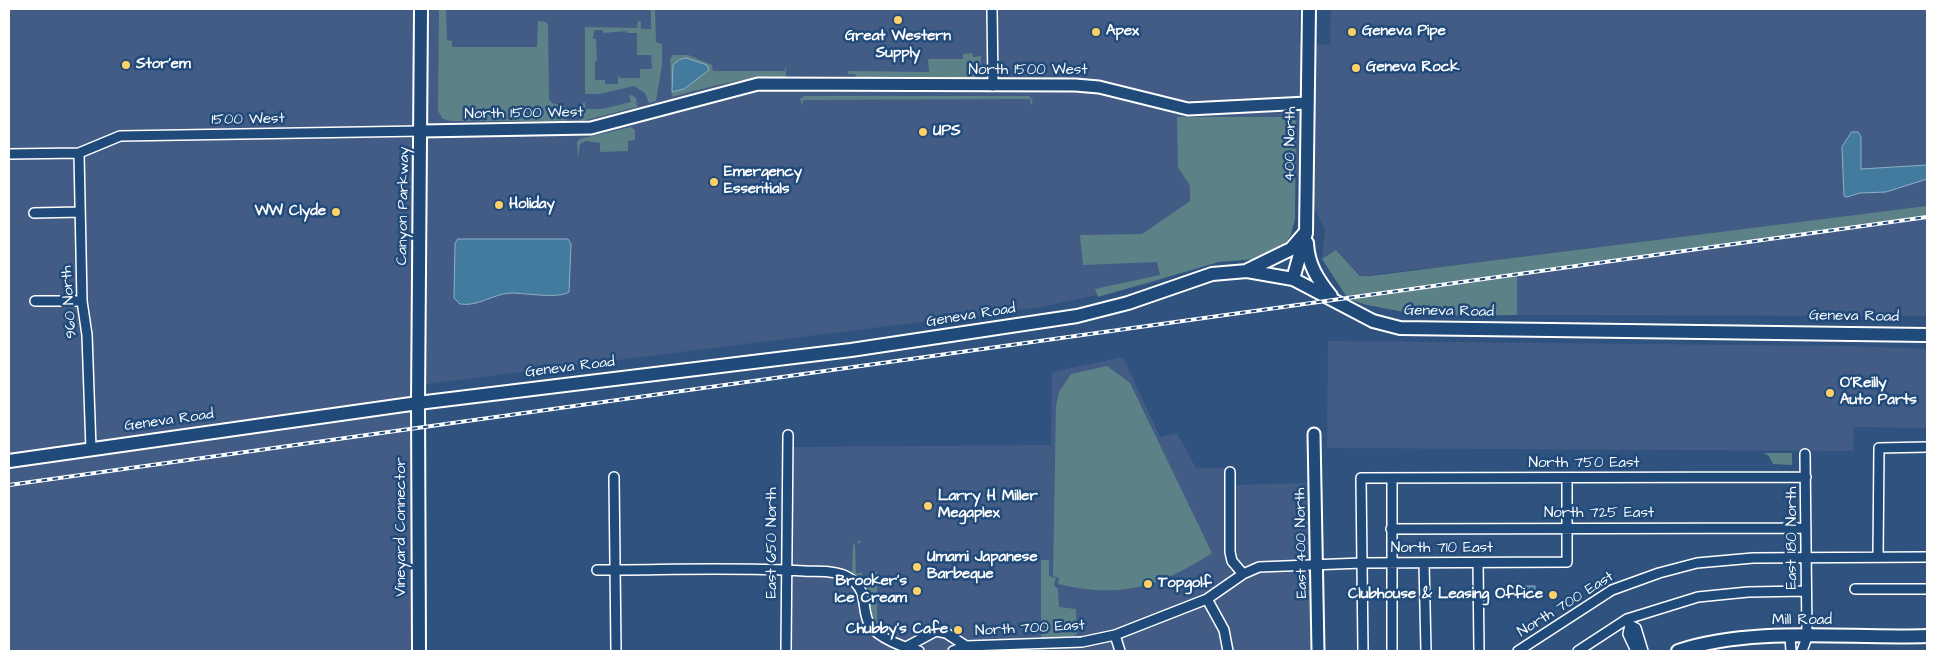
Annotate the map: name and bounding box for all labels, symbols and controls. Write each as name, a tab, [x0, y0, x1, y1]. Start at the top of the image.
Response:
marker: Great Western Supply	[892, 14, 904, 26]
place label: Apex	[1106, 23, 1139, 41]
place label: Geneva Pipe	[1362, 23, 1446, 41]
marker: Apex	[1090, 26, 1102, 38]
marker: Geneva Pipe	[1346, 26, 1358, 38]
place label: Great Western Supply	[845, 28, 951, 63]
place label: Stor'em	[136, 56, 191, 74]
marker: Stor'em	[120, 59, 132, 71]
place label: Geneva Rock	[1366, 59, 1459, 77]
street label: North 1500 West	[969, 62, 1087, 80]
marker: Geneva Rock	[1350, 62, 1362, 74]
street label: North 1500 West	[464, 104, 584, 124]
street label: 400 North	[1281, 106, 1301, 182]
street label: 1500 West	[211, 110, 285, 130]
place label: UPS	[933, 123, 961, 141]
marker: UPS	[917, 126, 929, 138]
street label: Canyon Parkway	[394, 147, 414, 265]
place label: Emergency Essentials	[724, 164, 802, 199]
marker: Emergency Essentials	[708, 176, 720, 188]
place label: Holiday	[509, 196, 555, 214]
marker: Holiday	[493, 199, 505, 211]
place label: WW Clyde	[255, 203, 326, 221]
marker: WW Clyde	[330, 206, 342, 218]
street label: 960 North	[58, 265, 82, 339]
street label: Geneva Road	[925, 300, 1017, 332]
street label: Geneva Road	[1404, 302, 1494, 322]
street label: Geneva Road	[1809, 307, 1899, 327]
street label: Geneva Road	[524, 354, 616, 382]
place label: O'Reilly Auto Parts	[1840, 375, 1917, 410]
marker: O'Reilly Auto Parts	[1824, 387, 1836, 399]
street label: Geneva Road	[123, 406, 215, 436]
street label: North 750 East	[1528, 455, 1640, 473]
street label: Vineyard Connector	[393, 457, 411, 597]
street label: East 650 North	[764, 487, 782, 599]
street label: East 400 North	[1292, 487, 1312, 599]
street label: East 180 North	[1784, 487, 1802, 589]
place label: Larry H Miller Megaplex	[938, 488, 1038, 523]
marker: Larry H Miller Megaplex	[922, 500, 934, 512]
street label: North 725 East	[1544, 505, 1654, 523]
street label: North 710 East	[1391, 540, 1493, 558]
place label: Umami Japanese Barbeque	[927, 549, 1037, 584]
marker: Umami Japanese Barbeque	[911, 561, 923, 573]
street label: North 700 East	[1515, 568, 1617, 642]
place label: Brooker’s Ice Cream	[835, 573, 907, 608]
place label: Topgolf	[1158, 575, 1212, 593]
marker: Topgolf	[1142, 578, 1154, 590]
marker: Brooker’s Ice Cream	[911, 585, 923, 597]
place label: Clubhouse & Leasing Office	[1348, 586, 1543, 604]
marker: Clubhouse & Leasing Office	[1547, 589, 1559, 601]
street label: Mill Road	[1772, 612, 1832, 630]
street label: North 700 East	[975, 617, 1085, 641]
place label: Chubby’s Cafe	[846, 621, 948, 639]
marker: Chubby’s Cafe	[952, 624, 964, 636]

